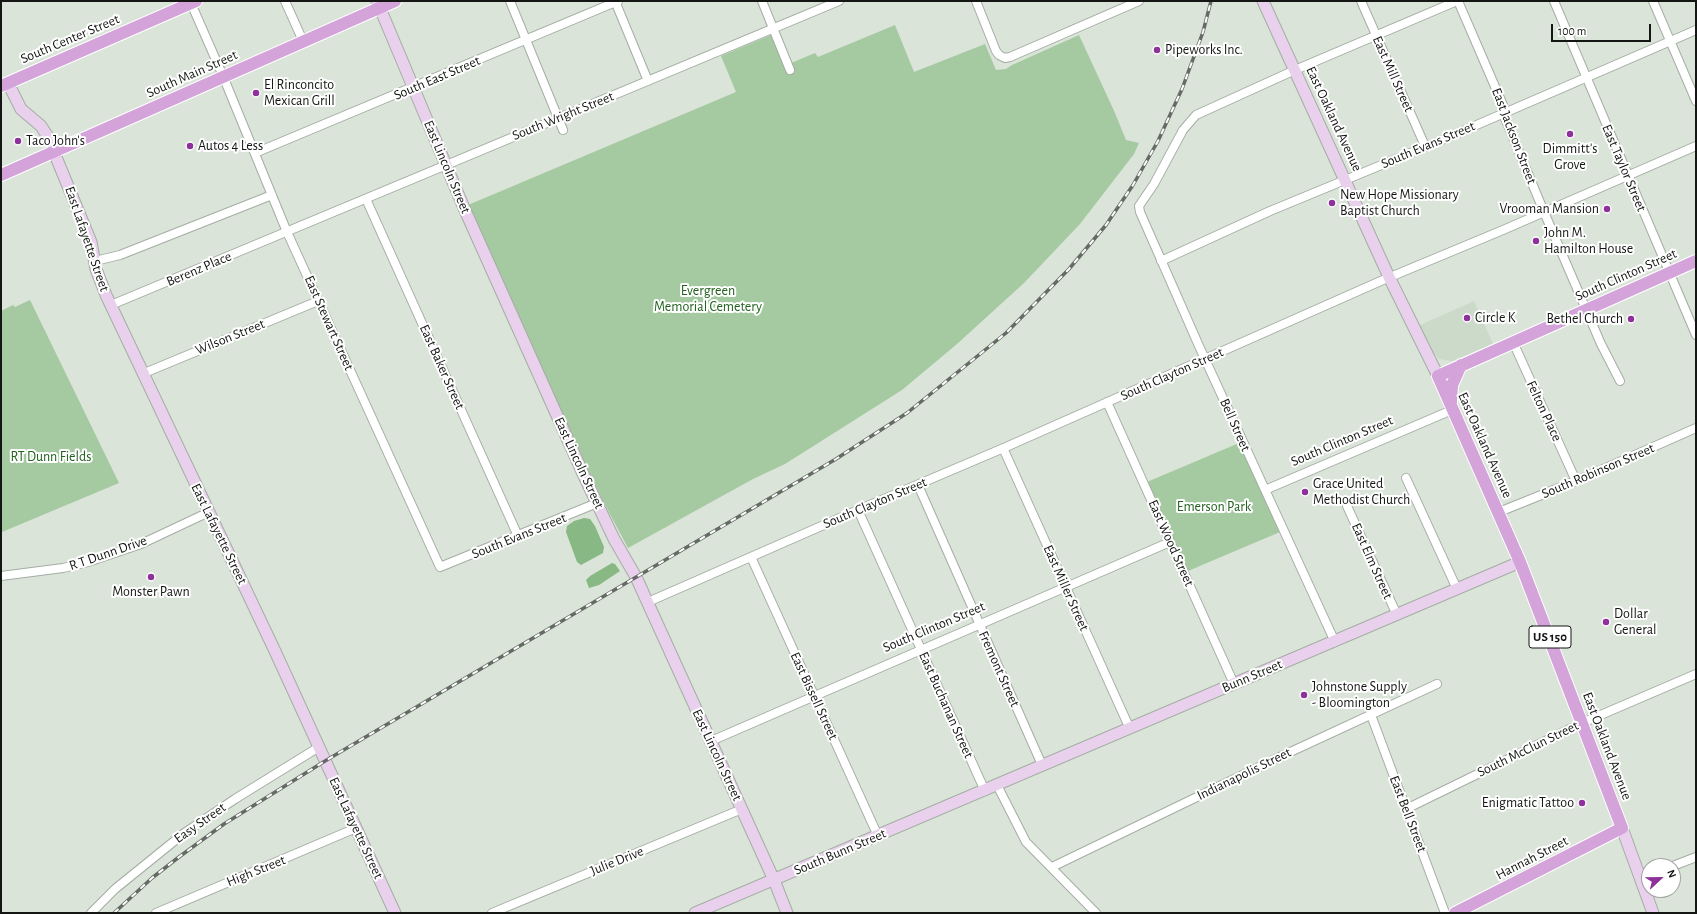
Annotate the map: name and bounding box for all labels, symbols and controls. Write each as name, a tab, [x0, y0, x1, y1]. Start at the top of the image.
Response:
street label: South Center Street	[18, 11, 122, 67]
scale bar	[1553, 16, 1653, 42]
text: 100 m	[1558, 25, 1586, 37]
street label: East Mill Street	[1369, 33, 1417, 115]
place label: Pipeworks Inc.	[1165, 42, 1243, 58]
marker: Pipeworks Inc.	[1152, 45, 1162, 55]
street label: South Main Street	[144, 46, 240, 102]
street label: South East Street	[391, 52, 483, 104]
street label: East Oakland Avenue	[1302, 64, 1366, 174]
place label: El Rinconcito Mexican Grill	[264, 77, 335, 110]
street label: East Jackson Street	[1488, 86, 1540, 186]
marker: El Rinconcito Mexican Grill	[251, 88, 261, 98]
street label: South Wright Street	[510, 88, 616, 144]
street label: East Lincoln Street	[420, 118, 474, 216]
street label: South Evans Street	[1379, 118, 1477, 172]
street label: East Taylor Street	[1598, 122, 1650, 214]
marker: Dimmitt's Grove	[1565, 129, 1575, 139]
place label: Taco John's	[26, 133, 85, 149]
marker: Taco John's	[13, 136, 23, 146]
place label: Autos 4 Less	[198, 138, 263, 154]
marker: Autos 4 Less	[185, 141, 195, 151]
place label: Dimmitt's Grove	[1543, 141, 1597, 174]
street label: East Lafayette Street	[61, 184, 113, 294]
place label: New Hope Missionary Baptist Church	[1340, 187, 1459, 220]
marker: New Hope Missionary Baptist Church	[1327, 198, 1337, 208]
place label: Vrooman Mansion	[1500, 201, 1599, 217]
marker: Vrooman Mansion	[1602, 204, 1612, 214]
place label: John M. Hamilton House	[1544, 225, 1633, 258]
marker: John M. Hamilton House	[1531, 236, 1541, 246]
street label: South Clinton Street	[1573, 245, 1679, 305]
street label: Berenz Place	[164, 248, 234, 290]
street label: East Stewart Street	[301, 273, 357, 373]
park label: Evergreen Memorial Cemetery	[654, 283, 762, 316]
place label: Circle K	[1475, 310, 1515, 326]
place label: Bethel Church	[1546, 311, 1623, 327]
marker: Circle K	[1462, 313, 1472, 323]
marker: Bethel Church	[1626, 314, 1636, 324]
street label: Wilson Street	[193, 315, 267, 359]
street label: East Baker Street	[416, 322, 468, 412]
street label: South Clayton Street	[1118, 344, 1226, 404]
street label: Felton Place	[1523, 378, 1565, 444]
street label: East Oakland Avenue	[1454, 390, 1516, 500]
street label: Bell Street	[1216, 396, 1254, 454]
street label: South Clinton Street	[1288, 412, 1396, 470]
street label: East Lincoln Street	[550, 414, 608, 512]
street label: South Robinson Street	[1539, 440, 1657, 502]
park label: RT Dunn Fields	[11, 449, 91, 465]
street label: South Clayton Street	[821, 474, 929, 532]
place label: Grace United Methodist Church	[1313, 476, 1410, 508]
street label: East Lafayette Street	[187, 481, 251, 587]
marker: Grace United Methodist Church	[1300, 487, 1310, 497]
street label: East Wood Street	[1144, 497, 1198, 589]
park label: Emerson Park	[1177, 499, 1251, 515]
street label: South Evans Street	[469, 509, 569, 563]
street label: East Elm Street	[1348, 520, 1396, 602]
street label: R T Dunn Drive	[67, 532, 149, 574]
street label: East Miller Street	[1040, 542, 1092, 634]
marker: Monster Pawn	[146, 572, 156, 582]
place label: Monster Pawn	[112, 584, 190, 600]
street label: South Clinton Street	[880, 598, 988, 656]
place label: Dollar General	[1614, 606, 1657, 638]
marker: Dollar General	[1601, 617, 1611, 627]
road number: US 150	[1529, 626, 1571, 648]
street label: Fremont Street	[975, 628, 1023, 710]
street label: East Bissell Street	[786, 649, 842, 743]
street label: East Buchanan Street	[915, 649, 977, 761]
street label: Bunn Street	[1219, 656, 1285, 696]
place label: Johnstone Supply - Bloomington	[1312, 679, 1407, 712]
marker: Johnstone Supply - Bloomington	[1299, 690, 1309, 700]
street label: East Oakland Avenue	[1579, 690, 1635, 802]
street label: East Lincoln Street	[688, 706, 746, 804]
street label: South McClun Street	[1475, 717, 1581, 781]
street label: Indianapolis Street	[1194, 744, 1294, 804]
street label: East Bell Street	[1386, 773, 1430, 855]
street label: East Lafayette Street	[325, 775, 387, 881]
place label: Enigmatic Tattoo	[1482, 795, 1574, 811]
marker: Enigmatic Tattoo	[1577, 798, 1587, 808]
street label: Easy Street	[171, 799, 229, 847]
street label: South Bunn Street	[791, 825, 889, 879]
street label: Hannah Street	[1493, 833, 1571, 883]
street label: Julie Drive	[588, 843, 646, 879]
street label: High Street	[224, 852, 288, 890]
north arrow	[1641, 858, 1681, 898]
text: N	[1665, 868, 1678, 879]

